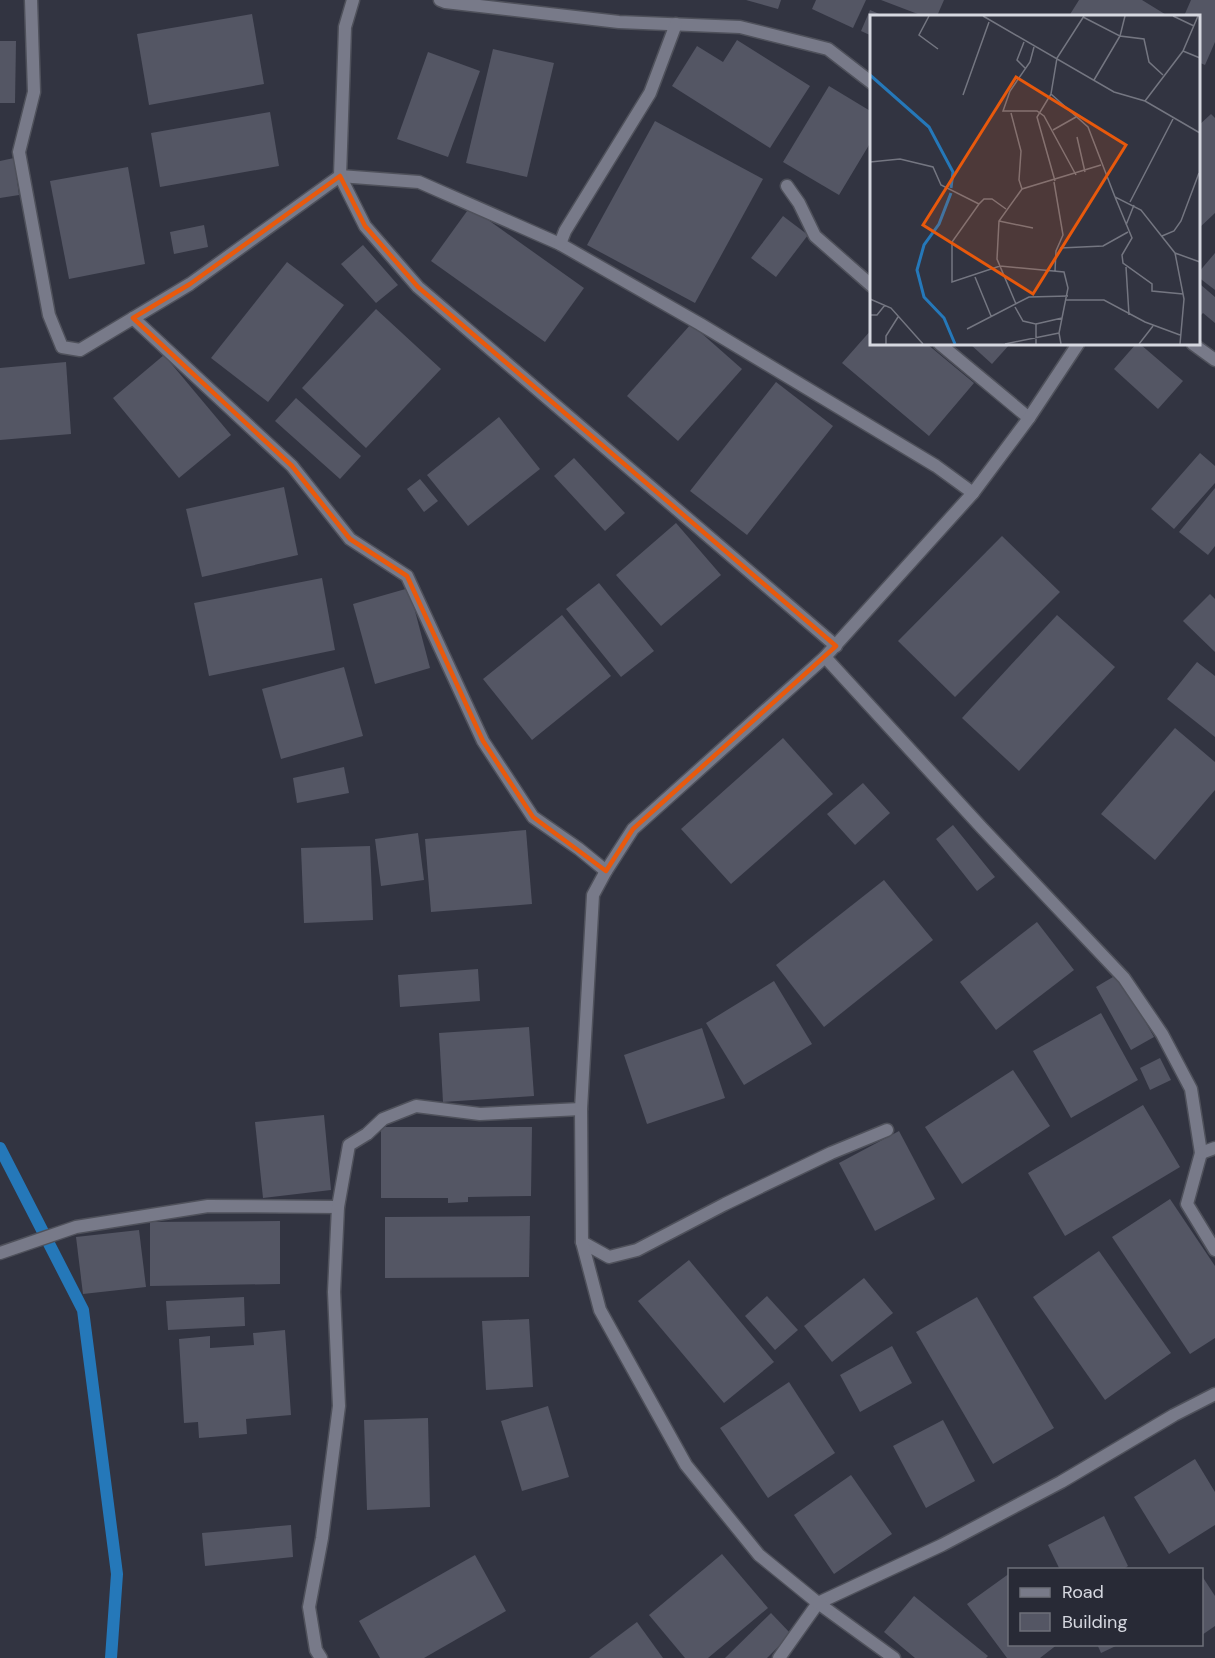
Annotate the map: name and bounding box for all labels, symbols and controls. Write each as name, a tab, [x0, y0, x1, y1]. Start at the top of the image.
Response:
inset map	[870, 15, 1200, 345]
legend	[1008, 1568, 1203, 1646]
text: Road	[1062, 1580, 1104, 1604]
text: Building	[1062, 1610, 1127, 1634]

